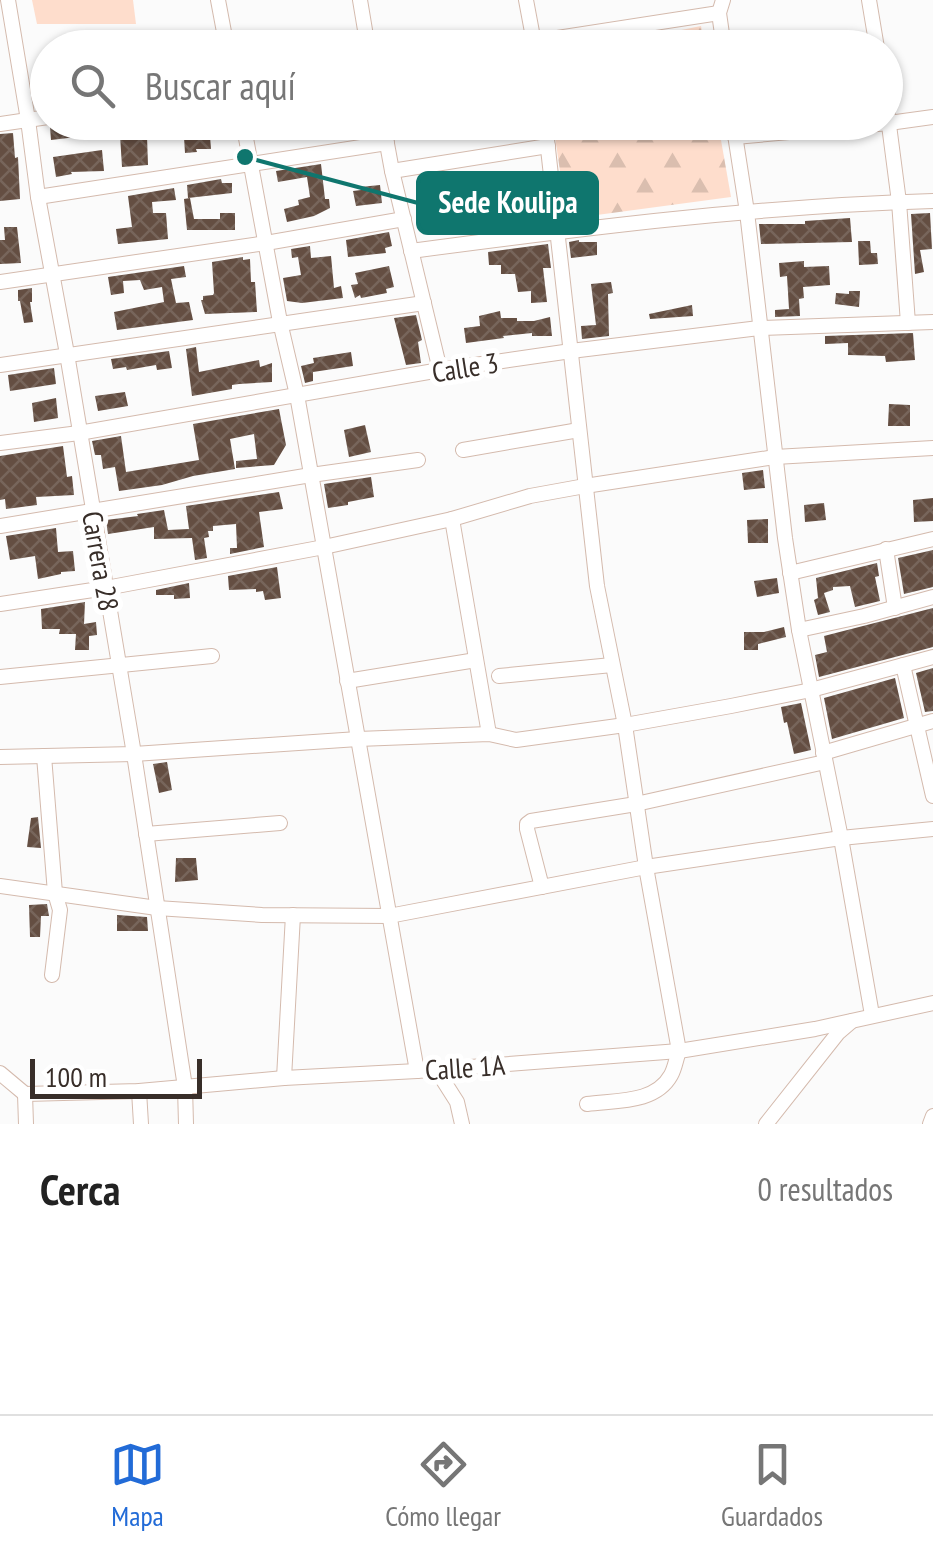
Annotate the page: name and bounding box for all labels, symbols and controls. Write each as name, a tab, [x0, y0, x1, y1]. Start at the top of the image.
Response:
search box	[30, 30, 903, 140]
icon: search	[65, 58, 120, 113]
text: Buscar aquí	[145, 61, 296, 110]
callout: Sede Koulipa	[418, 173, 597, 233]
text: Sede Koulipa	[438, 182, 578, 221]
street label: Calle 3	[429, 344, 501, 390]
street label: Carrera 28	[74, 508, 128, 614]
street label: Calle 1A	[424, 1046, 507, 1088]
scale bar	[30, 1054, 202, 1098]
text: 100 m	[45, 1058, 107, 1095]
text: Cerca	[40, 1162, 120, 1217]
text: 0 resultados	[758, 1168, 893, 1210]
tab: Mapa	[110, 1437, 165, 1534]
tab: Cómo llegar	[385, 1437, 501, 1534]
tab: Guardados	[721, 1437, 823, 1534]

